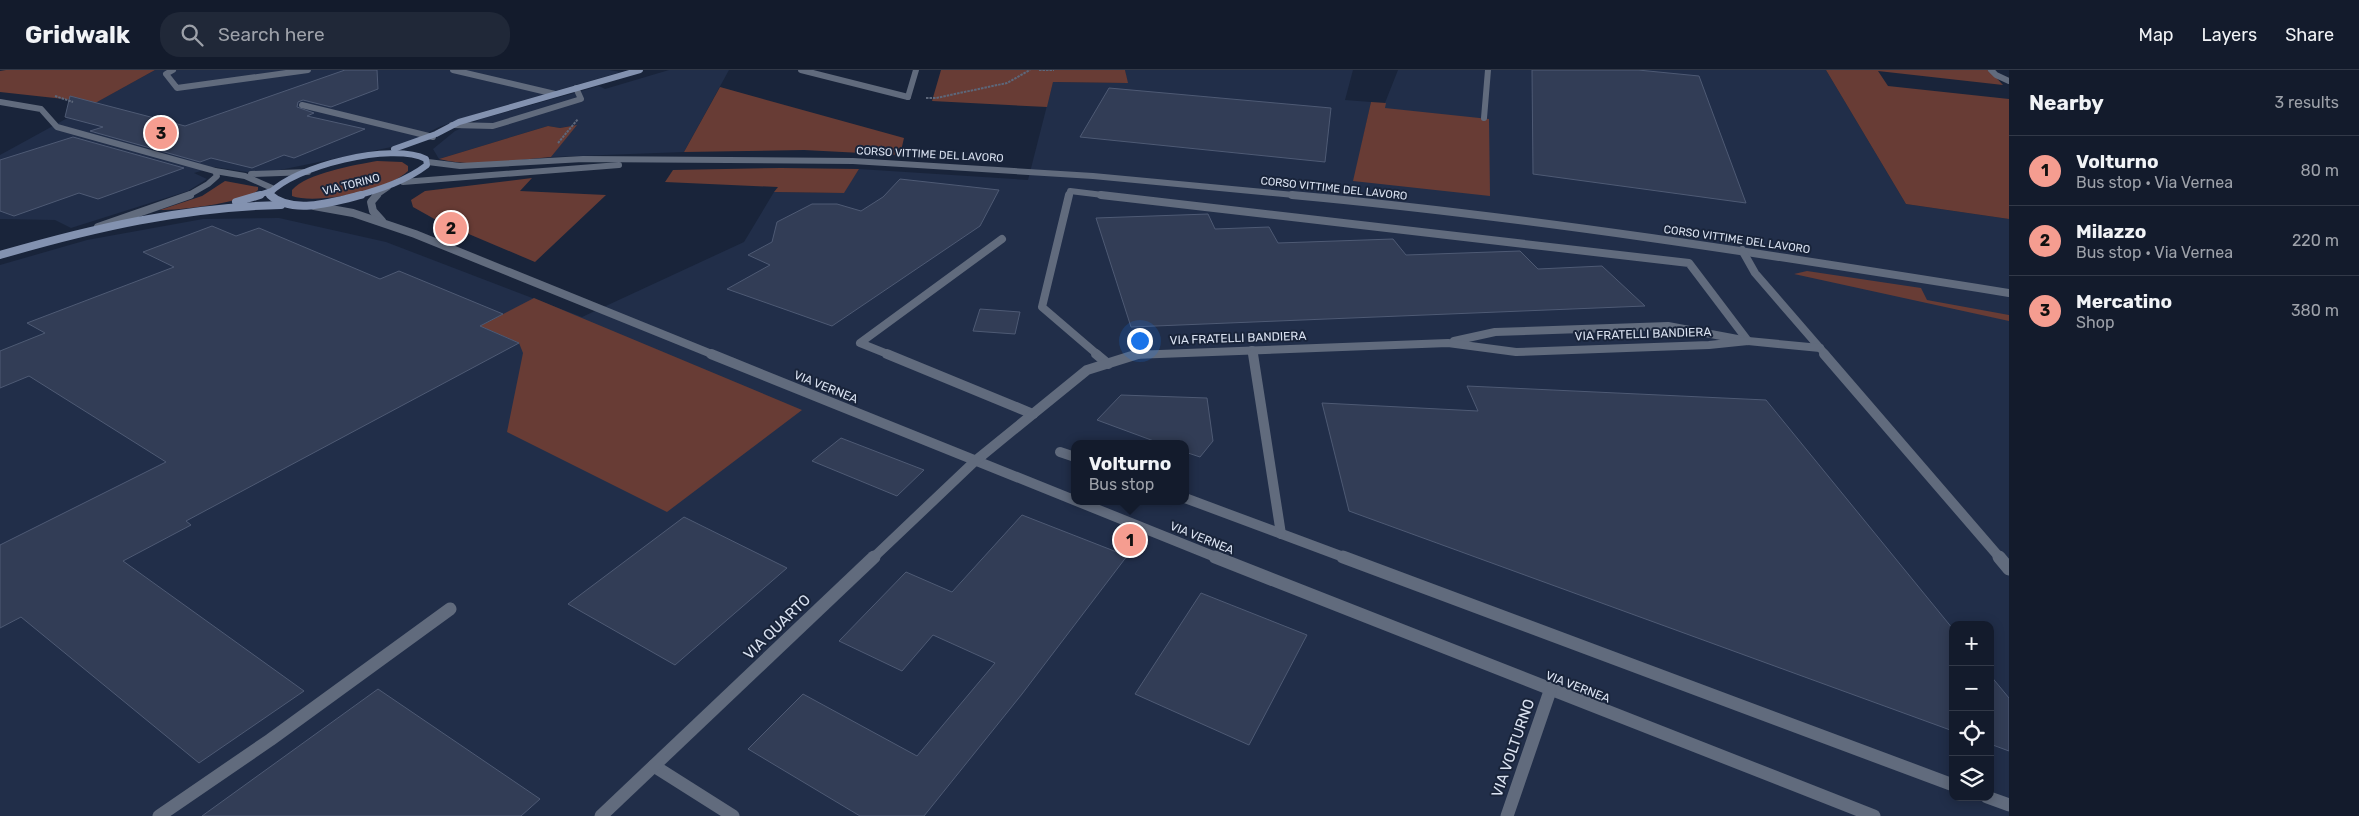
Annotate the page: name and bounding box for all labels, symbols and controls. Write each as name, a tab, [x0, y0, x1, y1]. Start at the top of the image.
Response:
search box	[160, 12, 510, 57]
text: Gridwalk	[25, 21, 130, 49]
icon: search	[178, 21, 206, 49]
text: Search here	[218, 23, 325, 46]
text: Map	[2139, 24, 2174, 46]
text: Layers	[2202, 24, 2257, 46]
text: Share	[2285, 24, 2334, 46]
text: Nearby	[2029, 90, 2104, 115]
text: 3 results	[2274, 93, 2339, 112]
pin: 3	[145, 114, 177, 152]
street label: CORSO VITTIME DEL LAVORO	[856, 144, 1004, 165]
text: Volturno	[2076, 150, 2159, 173]
text: 1	[2041, 161, 2049, 180]
text: 80 m	[2301, 161, 2339, 180]
street label: VIA TORINO	[321, 171, 381, 198]
text: Bus stop · Via Vernea	[2076, 173, 2233, 192]
street label: CORSO VITTIME DEL LAVORO	[1260, 174, 1408, 203]
pin: 2	[435, 209, 467, 247]
text: Milazzo	[2076, 220, 2146, 243]
street label: CORSO VITTIME DEL LAVORO	[1663, 223, 1811, 256]
text: 2	[2040, 231, 2050, 250]
text: 220 m	[2292, 231, 2339, 250]
text: Bus stop · Via Vernea	[2076, 243, 2233, 262]
text: Mercatino	[2076, 290, 2172, 313]
text: 3	[2040, 301, 2050, 320]
text: 380 m	[2291, 301, 2339, 320]
text: Shop	[2076, 313, 2114, 332]
street label: VIA FRATELLI BANDIERA	[1574, 325, 1712, 343]
your location	[1127, 328, 1153, 354]
street label: VIA FRATELLI BANDIERA	[1169, 329, 1307, 347]
street label: VIA VERNEA	[792, 368, 860, 406]
popup	[1071, 440, 1189, 505]
text: Volturno	[1089, 452, 1171, 475]
text: Bus stop	[1089, 475, 1154, 494]
street label: VIA VERNEA	[1168, 519, 1236, 557]
pin: 1	[1114, 521, 1146, 559]
street label: VIA QUARTO	[740, 591, 814, 663]
map controls	[1949, 621, 1994, 801]
button: +	[1949, 621, 1994, 666]
button: −	[1949, 666, 1994, 711]
street label: VIA VERNEA	[1544, 668, 1612, 706]
street label: VIA VOLTURNO	[1488, 696, 1538, 800]
button: locate	[1949, 711, 1994, 756]
button: layers	[1949, 756, 1994, 801]

